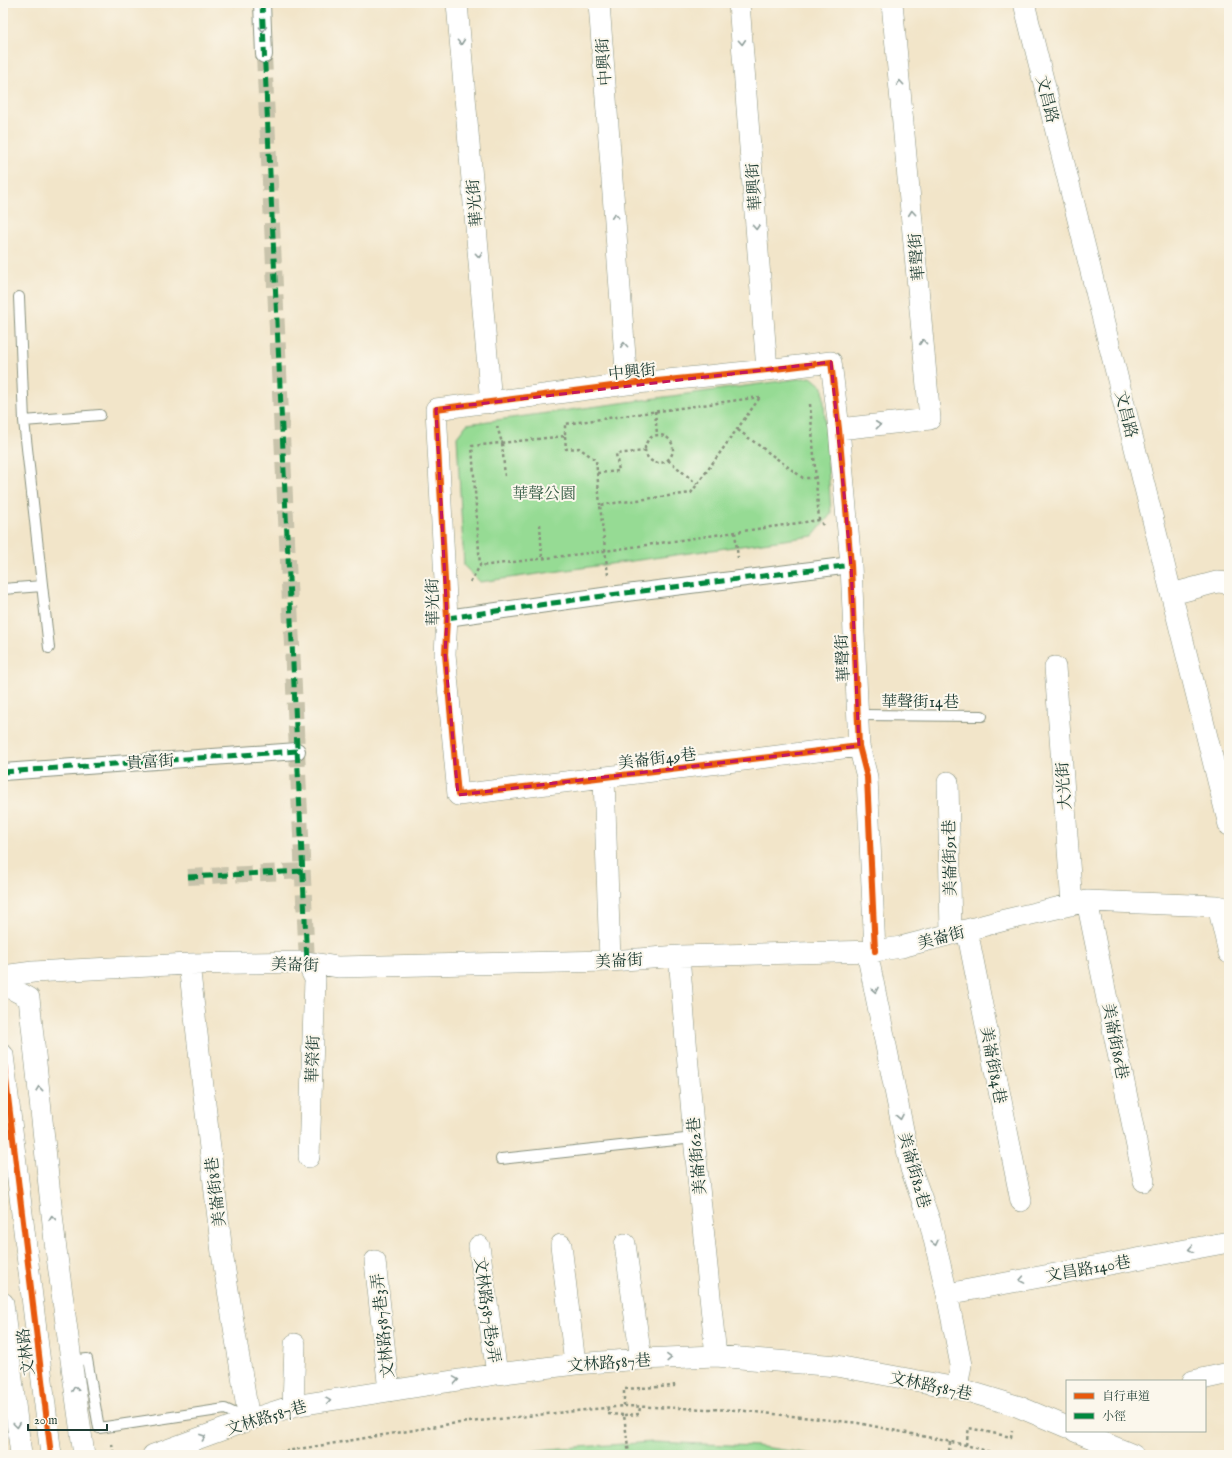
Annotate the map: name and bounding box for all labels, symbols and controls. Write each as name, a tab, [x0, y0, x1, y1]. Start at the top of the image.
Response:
one-way arrow	[258, 26, 267, 32]
street label: 中興街	[593, 37, 617, 87]
one-way arrow	[456, 39, 465, 45]
one-way arrow	[738, 39, 747, 45]
street label: 文昌路	[1031, 74, 1062, 125]
one-way arrow	[895, 80, 904, 86]
street label: 華興街	[743, 162, 767, 212]
street label: 華光街	[464, 178, 488, 228]
one-way arrow	[907, 210, 916, 216]
one-way arrow	[610, 212, 619, 219]
one-way arrow	[752, 224, 761, 230]
street label: 華聲街	[906, 232, 930, 282]
one-way arrow	[474, 252, 483, 258]
one-way arrow	[919, 339, 928, 345]
one-way arrow	[620, 342, 629, 348]
street label: 中興街	[607, 361, 657, 385]
street label: 文昌路	[1110, 389, 1141, 440]
one-way arrow	[875, 421, 881, 430]
park label: 華聲公園	[512, 485, 576, 505]
street label: 華光街	[424, 578, 444, 626]
street label: 華聲街	[833, 633, 855, 682]
street label: 華聲街14巷	[881, 693, 959, 713]
street label: 美崙街49巷	[617, 745, 698, 775]
street label: 貴富街	[125, 751, 175, 775]
street label: 大光街	[1053, 761, 1077, 811]
street label: 美崙街91巷	[940, 819, 962, 897]
street label: 美崙街	[916, 923, 967, 955]
street label: 美崙街	[595, 951, 644, 973]
street label: 美崙街	[271, 955, 319, 977]
one-way arrow	[870, 987, 878, 993]
street label: 美崙街86巷	[1097, 1002, 1131, 1081]
street label: 美崙街84巷	[975, 1025, 1009, 1106]
street label: 華榮街	[303, 1035, 325, 1083]
one-way arrow	[34, 1086, 43, 1092]
one-way arrow	[896, 1114, 904, 1121]
street label: 美崙街62巷	[685, 1116, 711, 1196]
street label: 美崙街82巷	[893, 1130, 933, 1211]
street label: 美崙街8巷	[203, 1156, 231, 1228]
one-way arrow	[48, 1215, 57, 1221]
one-way arrow	[930, 1239, 938, 1246]
one-way arrow	[1188, 1244, 1194, 1252]
street label: 文昌路140巷	[1044, 1253, 1132, 1287]
street label: 文林路587巷9弄	[469, 1256, 503, 1364]
street label: 文林路587巷3弄	[369, 1272, 399, 1379]
one-way arrow	[1018, 1275, 1025, 1284]
street label: 文林路	[14, 1327, 40, 1377]
street label: 文林路587巷	[567, 1351, 652, 1377]
one-way arrow	[666, 1354, 672, 1362]
street label: 文林路587巷	[888, 1368, 974, 1405]
one-way arrow	[453, 1377, 459, 1385]
legend	[1066, 1380, 1206, 1432]
one-way arrow	[71, 1386, 80, 1392]
text: 自行車道	[1102, 1389, 1150, 1404]
street label: 文林路587巷	[224, 1397, 309, 1441]
one-way arrow	[324, 1397, 331, 1405]
scale bar	[28, 1406, 107, 1432]
text: 小徑	[1102, 1409, 1126, 1424]
text: 20 m	[34, 1413, 57, 1428]
one-way arrow	[12, 1422, 21, 1428]
one-way arrow	[200, 1433, 207, 1441]

